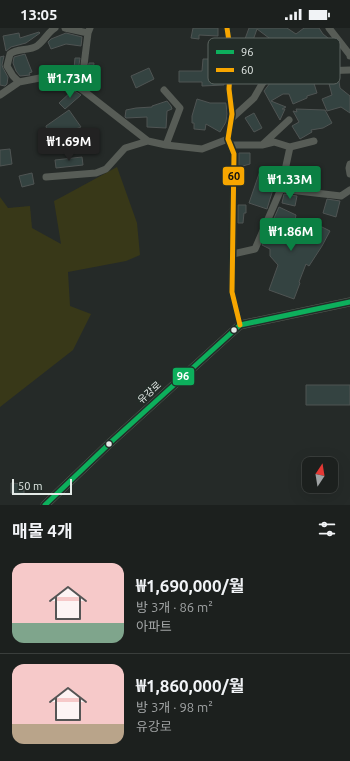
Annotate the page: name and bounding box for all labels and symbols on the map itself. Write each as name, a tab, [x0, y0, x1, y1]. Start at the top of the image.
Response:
legend	[208, 38, 340, 84]
text: 96	[241, 46, 253, 58]
text: 60	[241, 64, 253, 76]
pin: ₩1.73M	[37, 65, 103, 99]
pin: ₩1.69M	[36, 128, 102, 162]
line badge: 60	[222, 166, 245, 186]
pin: ₩1.33M	[257, 166, 323, 200]
text: 60	[228, 170, 240, 182]
pin: ₩1.86M	[258, 218, 324, 252]
unlabelled marker	[229, 325, 239, 335]
line badge: 96	[172, 367, 195, 386]
text: 96	[177, 370, 189, 382]
street label: 유강로	[135, 379, 163, 406]
unlabelled marker	[104, 439, 114, 449]
north arrow	[302, 457, 338, 493]
scale bar	[12, 477, 72, 496]

